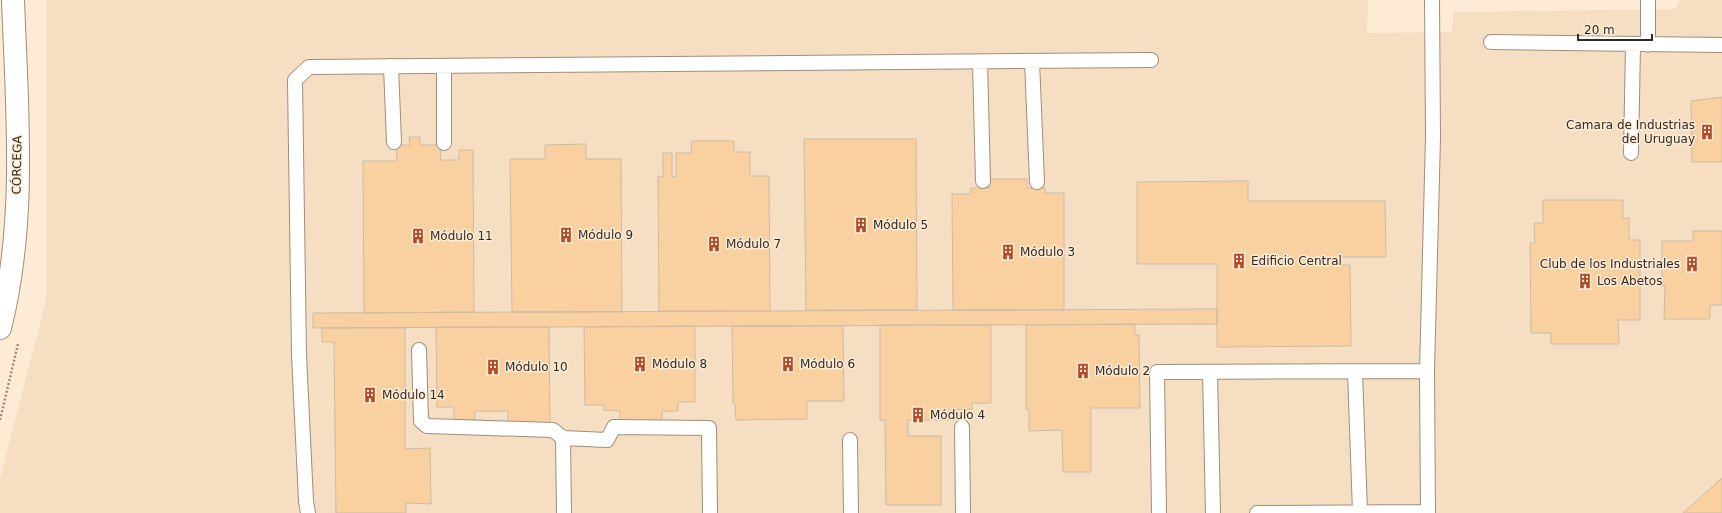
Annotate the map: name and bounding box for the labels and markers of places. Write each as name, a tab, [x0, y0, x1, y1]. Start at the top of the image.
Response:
place label: Camara de Industrias del Uruguay	[1566, 118, 1695, 146]
building icon: Camara de Industrias del Uruguay	[1698, 123, 1716, 141]
building icon: Módulo 5	[852, 216, 870, 234]
place label: Módulo 5	[873, 218, 928, 232]
building icon: Módulo 9	[557, 226, 575, 244]
building icon: Módulo 11	[409, 227, 427, 245]
place label: Módulo 9	[578, 228, 633, 242]
place label: Módulo 11	[430, 229, 493, 243]
building icon: Módulo 7	[705, 235, 723, 253]
place label: Módulo 7	[726, 237, 781, 251]
building icon: Módulo 3	[999, 243, 1017, 261]
place label: Módulo 3	[1020, 245, 1075, 259]
building icon: Edificio Central	[1230, 252, 1248, 270]
place label: Edificio Central	[1251, 254, 1342, 268]
building icon: Club de los Industriales	[1683, 255, 1701, 273]
place label: Club de los Industriales	[1540, 257, 1680, 271]
building icon: Los Abetos	[1576, 272, 1594, 290]
place label: Los Abetos	[1597, 274, 1662, 288]
building icon: Módulo 8	[631, 355, 649, 373]
building icon: Módulo 6	[779, 355, 797, 373]
place label: Módulo 8	[652, 357, 707, 371]
place label: Módulo 6	[800, 357, 855, 371]
building icon: Módulo 10	[484, 358, 502, 376]
place label: Módulo 10	[505, 360, 568, 374]
building icon: Módulo 2	[1074, 362, 1092, 380]
place label: Módulo 2	[1095, 364, 1150, 378]
building icon: Módulo 14	[361, 386, 379, 404]
place label: Módulo 14	[382, 388, 445, 402]
building icon: Módulo 4	[909, 406, 927, 424]
place label: Módulo 4	[930, 408, 985, 422]

